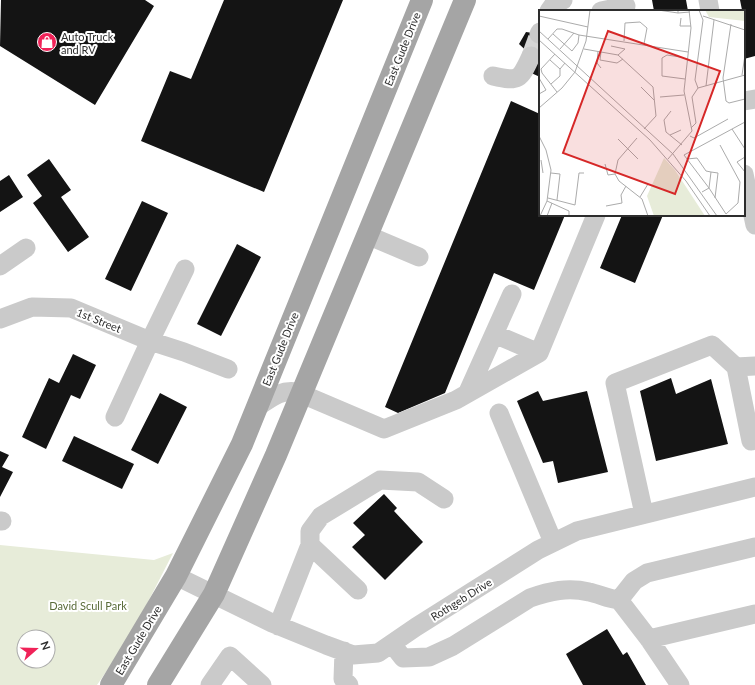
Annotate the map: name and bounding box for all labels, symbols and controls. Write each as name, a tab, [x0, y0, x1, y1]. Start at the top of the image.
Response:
street label: East Gude Drive	[381, 10, 423, 88]
inset map	[539, 10, 745, 216]
place label: Auto Truck and RV	[61, 30, 114, 56]
shop icon: Auto Truck and RV	[36, 31, 58, 53]
street label: 1st Street	[75, 305, 123, 335]
street label: East Gude Drive	[259, 310, 301, 388]
street label: Rothgeb Drive	[428, 575, 494, 623]
park label: David Scull Park	[49, 599, 127, 612]
street label: East Gude Drive	[112, 603, 164, 677]
north arrow	[16, 629, 56, 669]
text: N	[38, 639, 53, 652]

